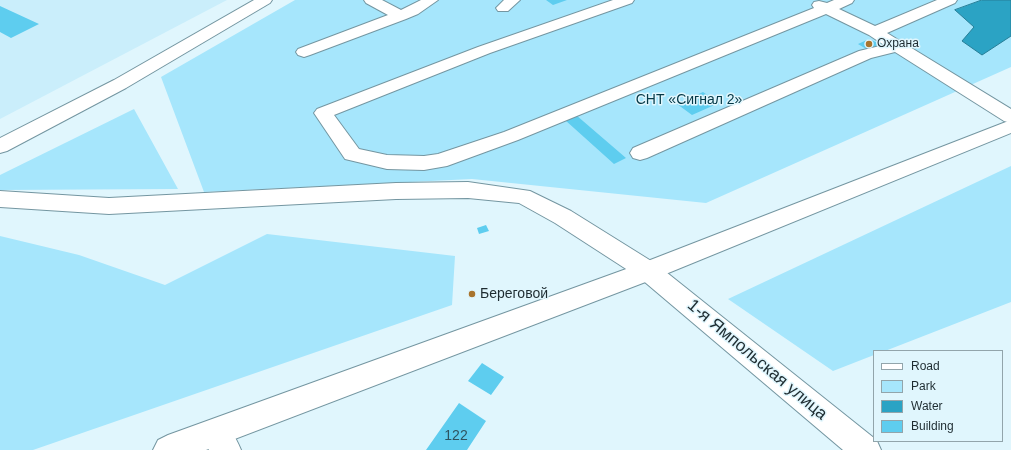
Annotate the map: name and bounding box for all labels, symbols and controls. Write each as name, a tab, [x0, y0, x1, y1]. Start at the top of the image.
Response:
place label: Охрана	[877, 37, 919, 51]
marker: Охрана	[864, 39, 874, 49]
park label: СНТ «Сигнал 2»	[636, 92, 742, 108]
place label: Береговой	[480, 286, 548, 302]
marker: Береговой	[467, 289, 477, 299]
street label: 1-я Ямпольская улица	[683, 295, 831, 425]
legend	[873, 350, 1003, 442]
text: Road	[911, 359, 940, 373]
text: Park	[911, 379, 936, 393]
text: Water	[911, 399, 943, 413]
text: Building	[911, 419, 954, 433]
house number: 122	[444, 428, 468, 444]

